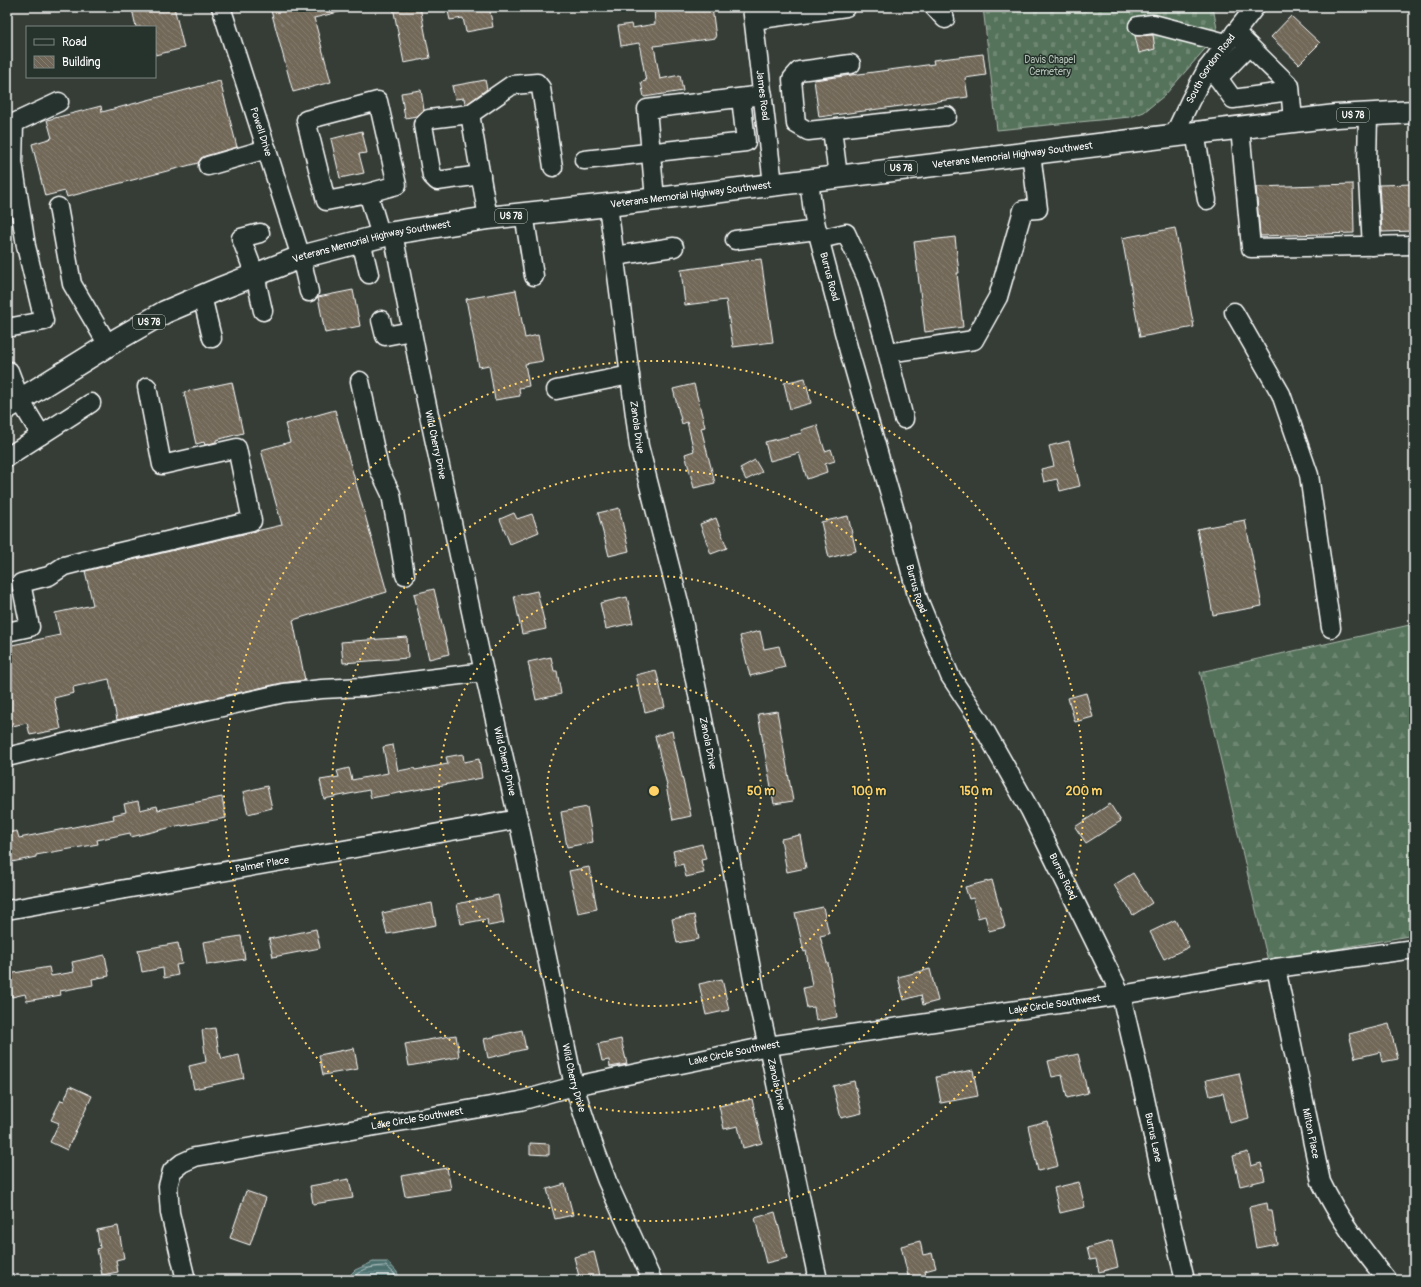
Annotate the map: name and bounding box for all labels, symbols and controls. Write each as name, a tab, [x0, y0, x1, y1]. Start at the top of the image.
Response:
legend	[26, 26, 156, 78]
street label: South Gordon Road	[1184, 31, 1238, 106]
text: Road	[62, 35, 87, 50]
park label: Davis Chapel Cemetery	[1024, 54, 1076, 78]
text: Building	[62, 55, 101, 70]
street label: James Road	[754, 70, 771, 121]
street label: Powell Drive	[247, 106, 274, 158]
road number: US 78	[1337, 108, 1369, 122]
street label: Veterans Memorial Highway Southwest	[931, 139, 1094, 171]
road number: US 78	[885, 161, 917, 175]
street label: Veterans Memorial Highway Southwest	[610, 179, 773, 211]
road number: US 78	[495, 209, 527, 223]
street label: Veterans Memorial Highway Southwest	[291, 218, 452, 266]
street label: Burrus Road	[817, 251, 842, 303]
road number: US 78	[133, 315, 165, 329]
street label: Zanola Drive	[627, 400, 647, 455]
street label: Wild Cherry Drive	[422, 409, 449, 481]
street label: Burrus Road	[903, 563, 929, 615]
street label: Zanola Drive	[697, 716, 719, 770]
street label: Wild Cherry Drive	[491, 726, 518, 797]
centre of rings	[647, 784, 661, 798]
text: 50 m	[747, 784, 775, 799]
text: 100 m	[852, 784, 887, 799]
text: 150 m	[960, 784, 993, 799]
text: 200 m	[1066, 784, 1103, 799]
street label: Burrus Road	[1046, 851, 1079, 902]
street label: Palmer Place	[234, 854, 290, 875]
street label: Lake Circle Southwest	[1008, 992, 1102, 1017]
street label: Lake Circle Southwest	[687, 1038, 782, 1068]
street label: Wild Cherry Drive	[559, 1042, 588, 1114]
street label: Zanola Drive	[765, 1057, 788, 1111]
street label: Lake Circle Southwest	[370, 1105, 465, 1133]
street label: Milton Place	[1300, 1107, 1322, 1160]
street label: Burrus Lane	[1142, 1112, 1164, 1163]

